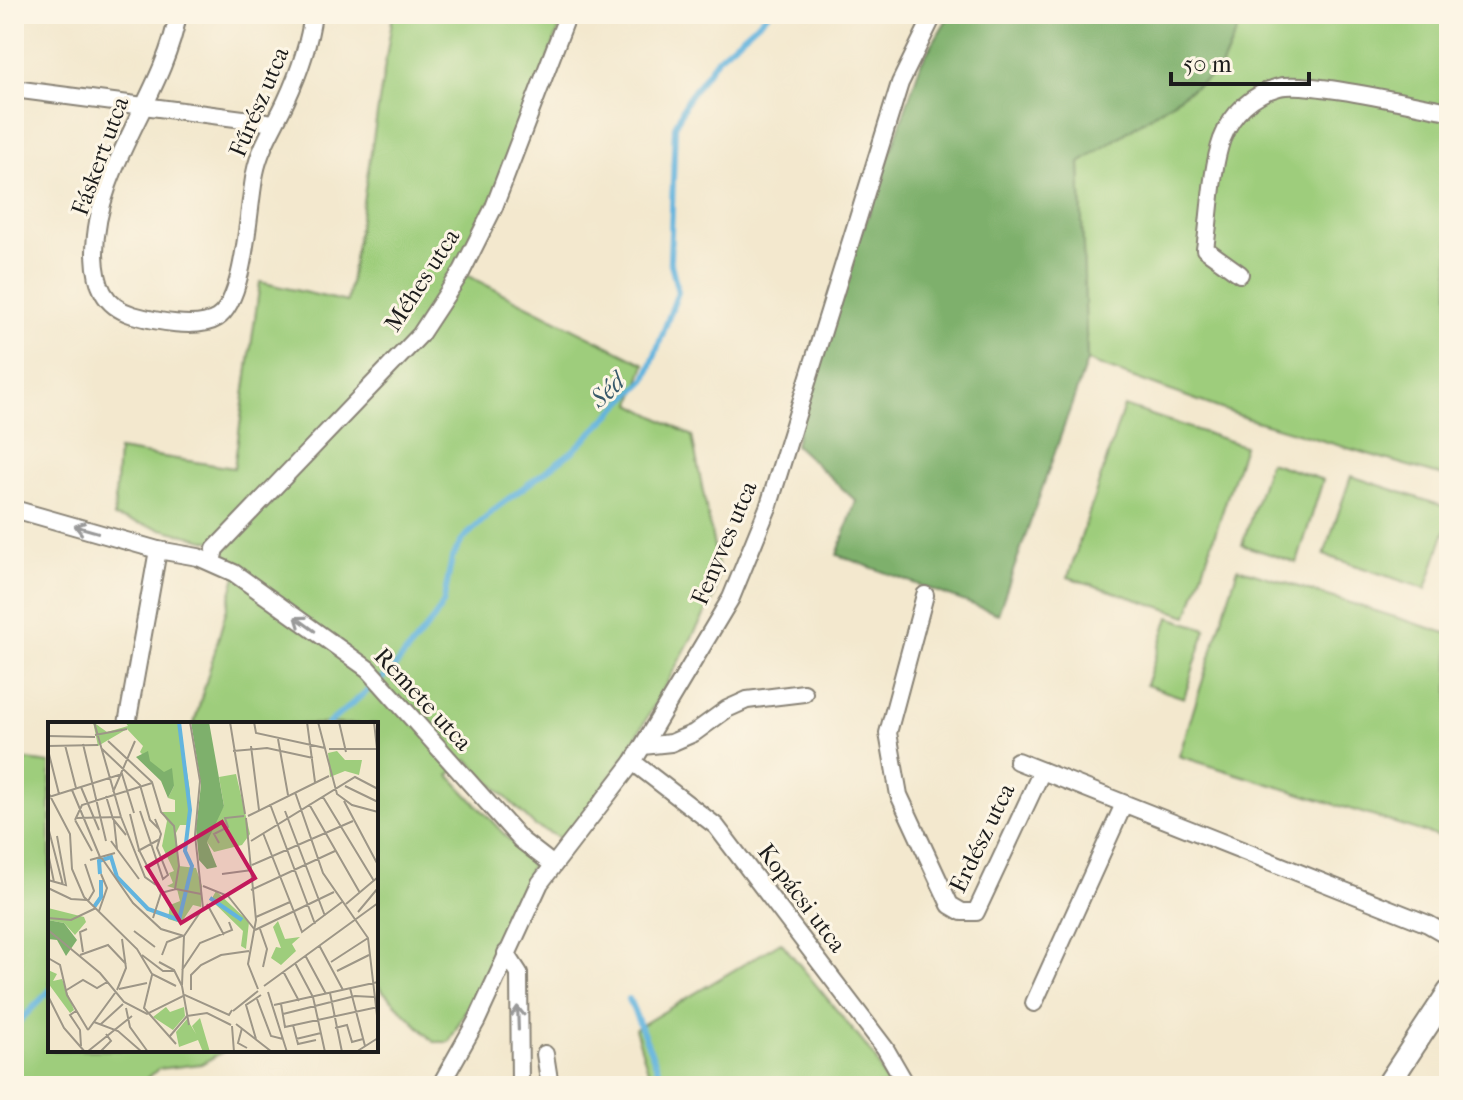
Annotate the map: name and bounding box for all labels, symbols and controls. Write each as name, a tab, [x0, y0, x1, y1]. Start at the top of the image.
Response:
scale bar	[1171, 36, 1309, 86]
street label: Fűrész utca	[223, 42, 295, 161]
text: 50 m	[1183, 50, 1232, 78]
street label: Fáskert utca	[66, 92, 135, 219]
street label: Méhes utca	[379, 223, 466, 336]
water label: Séd	[583, 364, 634, 415]
street label: Fenyves utca	[685, 476, 763, 609]
one-way arrow	[74, 521, 99, 535]
one-way arrow	[295, 616, 316, 633]
street label: Remete utca	[368, 642, 478, 757]
inset map	[48, 722, 378, 1052]
street label: Erdész utca	[944, 778, 1021, 897]
street label: Kopácsi utca	[752, 838, 852, 959]
one-way arrow	[510, 1005, 525, 1032]

